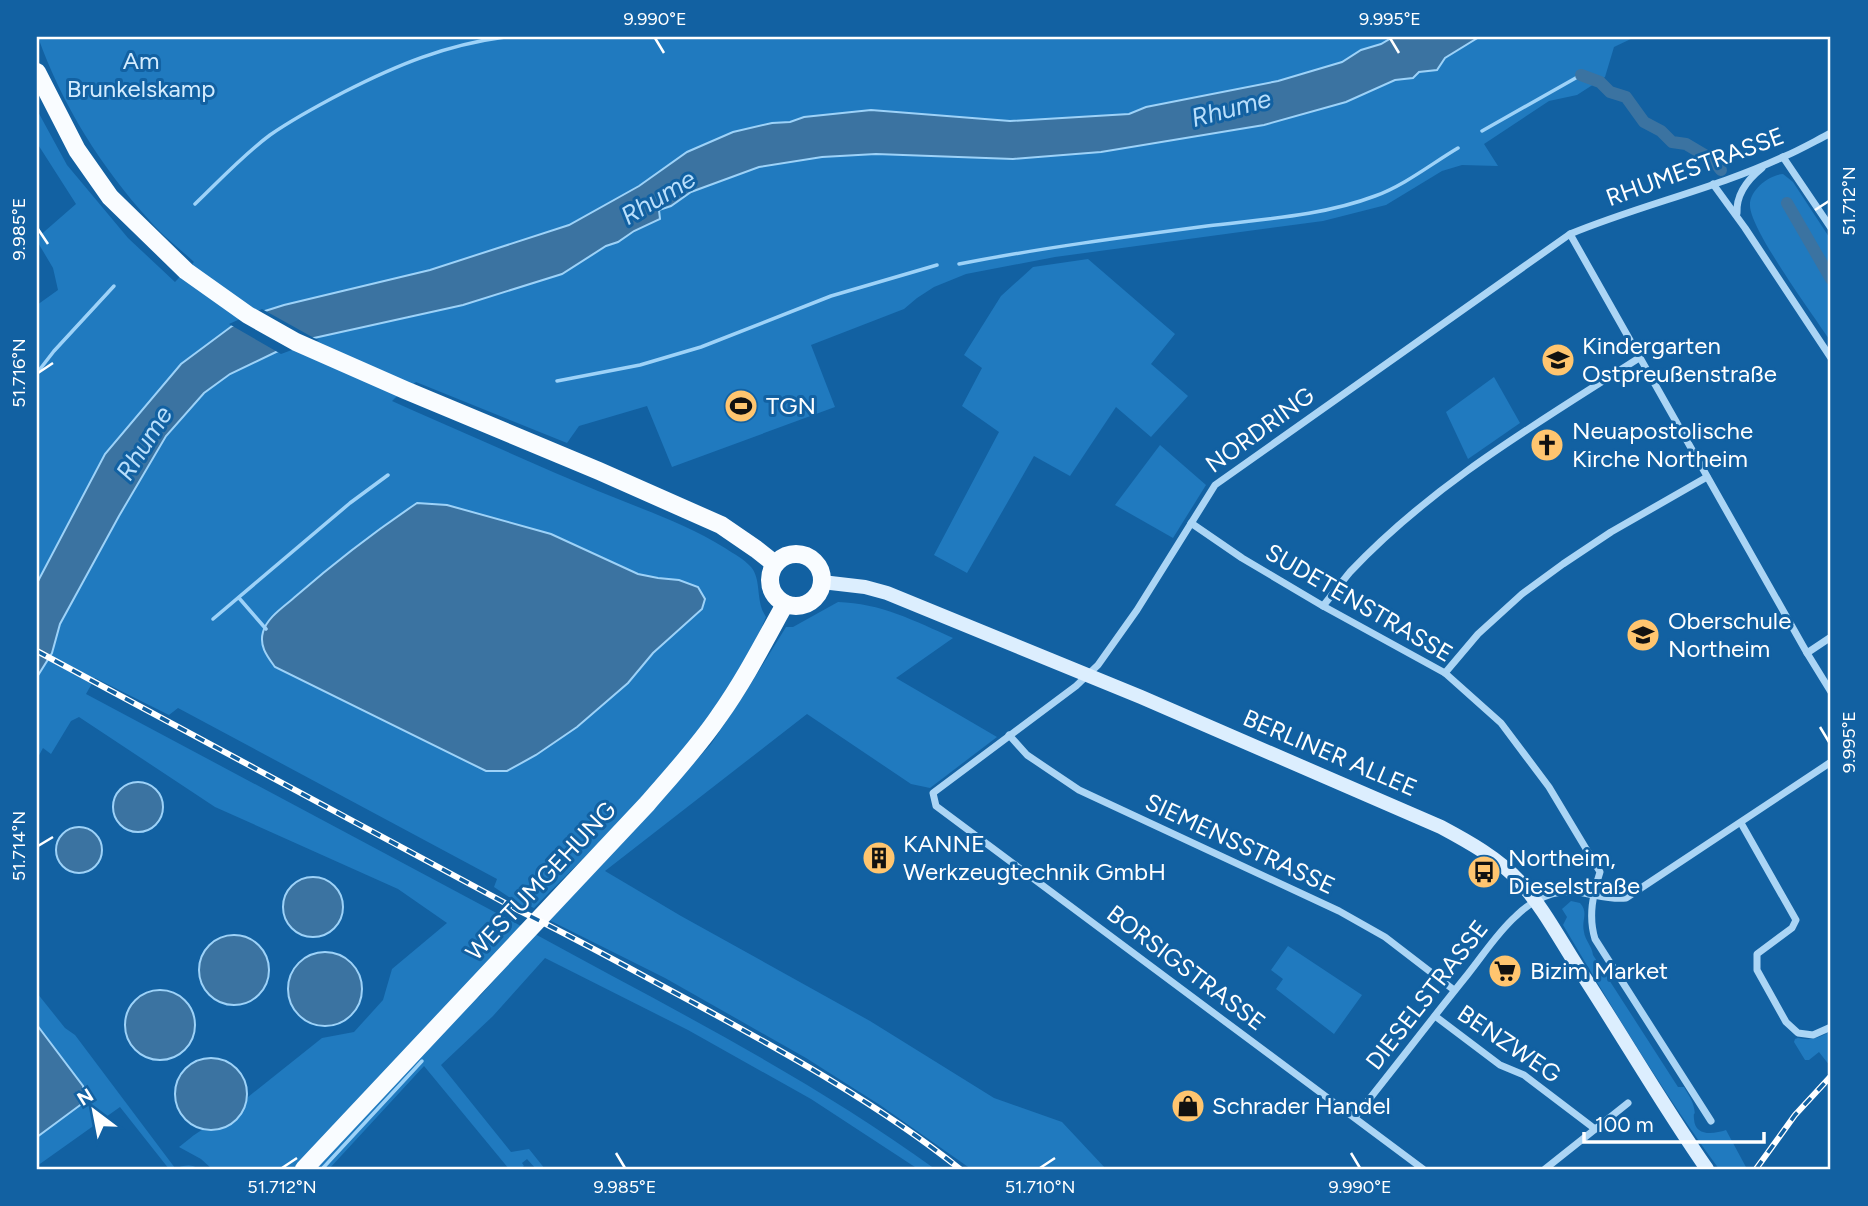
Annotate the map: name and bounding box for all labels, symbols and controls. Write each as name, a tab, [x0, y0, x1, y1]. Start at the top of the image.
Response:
text: 9.990°E	[623, 8, 687, 30]
text: 9.995°E	[1359, 8, 1421, 30]
park label: Am Brunkelskamp	[67, 46, 215, 103]
water label: Rhume	[1187, 82, 1275, 134]
street label: RHUMESTRASSE	[1602, 121, 1788, 212]
water label: Rhume	[615, 162, 701, 232]
text: 51.712°N	[1838, 166, 1860, 236]
text: 9.985°E	[8, 198, 30, 260]
place label: Kindergarten Ostpreußenstraße	[1582, 331, 1777, 388]
text: 51.716°N	[8, 338, 30, 408]
school or university icon: Kindergarten Ostpreußenstraße	[1539, 341, 1577, 379]
street label: NORDRING	[1200, 381, 1320, 479]
sports icon: TGN	[722, 387, 760, 425]
place label: TGN	[766, 391, 816, 420]
water label: Rhume	[109, 400, 179, 486]
place label: Neuapostolische Kirche Northeim	[1572, 416, 1753, 473]
church icon: Neuapostolische Kirche Northeim	[1528, 426, 1566, 464]
street label: SUDETENSTRASSE	[1260, 537, 1458, 668]
place label: Oberschule Northeim	[1668, 606, 1791, 663]
school or university icon: Oberschule Northeim	[1624, 616, 1662, 654]
street label: BERLINER ALLEE	[1239, 703, 1422, 802]
text: 9.995°E	[1838, 711, 1860, 773]
street label: SIEMENSSTRASSE	[1141, 787, 1340, 900]
street label: WESTUMGEHUNG	[460, 795, 622, 966]
text: 51.714°N	[8, 811, 30, 881]
place label: KANNE Werkzeugtechnik GmbH	[903, 829, 1166, 886]
building icon: KANNE Werkzeugtechnik GmbH	[860, 839, 898, 877]
place label: Northeim, Dieselstraße	[1508, 843, 1640, 900]
bus stop icon: Northeim, Dieselstraße	[1465, 853, 1503, 891]
street label: BORSIGSTRASSE	[1101, 899, 1271, 1037]
street label: DIESELSTRASSE	[1359, 914, 1494, 1075]
supermarket icon: Bizim Market	[1486, 952, 1524, 990]
place label: Bizim Market	[1530, 956, 1668, 985]
street label: BENZWEG	[1452, 998, 1566, 1089]
north arrow	[60, 1076, 130, 1146]
text: N	[73, 1083, 98, 1111]
shop icon: Schrader Handel	[1169, 1087, 1207, 1125]
place label: Schrader Handel	[1212, 1091, 1391, 1120]
scale bar	[1584, 1101, 1765, 1145]
text: 100 m	[1595, 1112, 1654, 1137]
text: 51.712°N	[247, 1176, 317, 1198]
text: 9.985°E	[594, 1176, 656, 1198]
text: 51.710°N	[1005, 1176, 1075, 1198]
text: 9.990°E	[1328, 1176, 1392, 1198]

